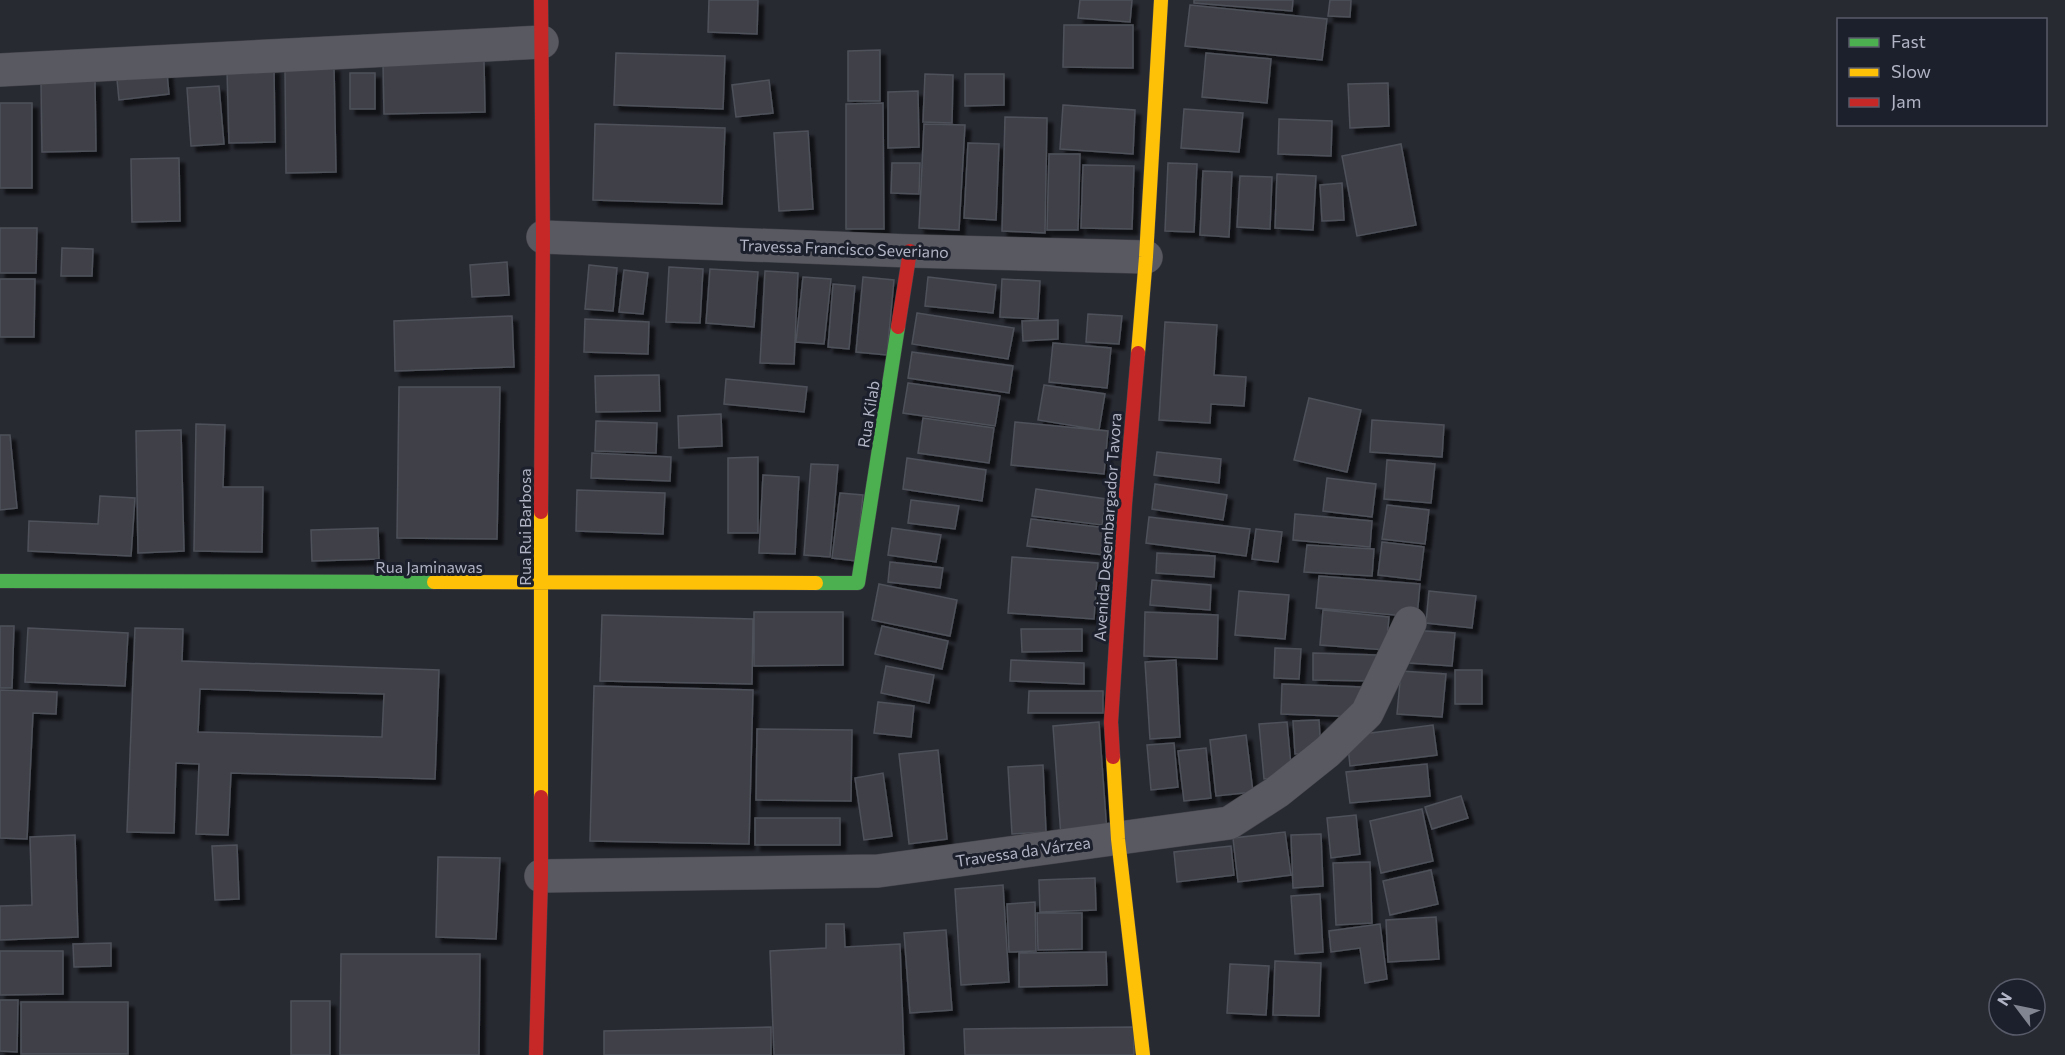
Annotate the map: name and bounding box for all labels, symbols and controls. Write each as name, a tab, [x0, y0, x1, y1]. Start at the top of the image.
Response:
legend	[1837, 18, 2047, 126]
text: Fast	[1891, 30, 1926, 52]
text: Slow	[1891, 60, 1931, 82]
text: Jam	[1891, 90, 1921, 112]
street label: Travessa Francisco Severiano	[739, 235, 949, 261]
street label: Rua Kilab	[853, 379, 883, 449]
street label: Avenida Desembargador Tavora	[1090, 412, 1124, 642]
street label: Rua Rui Barbosa	[515, 468, 534, 586]
street label: Rua Jaminawas	[375, 557, 483, 576]
street label: Travessa da Várzea	[954, 832, 1092, 870]
north arrow	[1987, 977, 2047, 1037]
text: N	[1993, 989, 2015, 1009]

